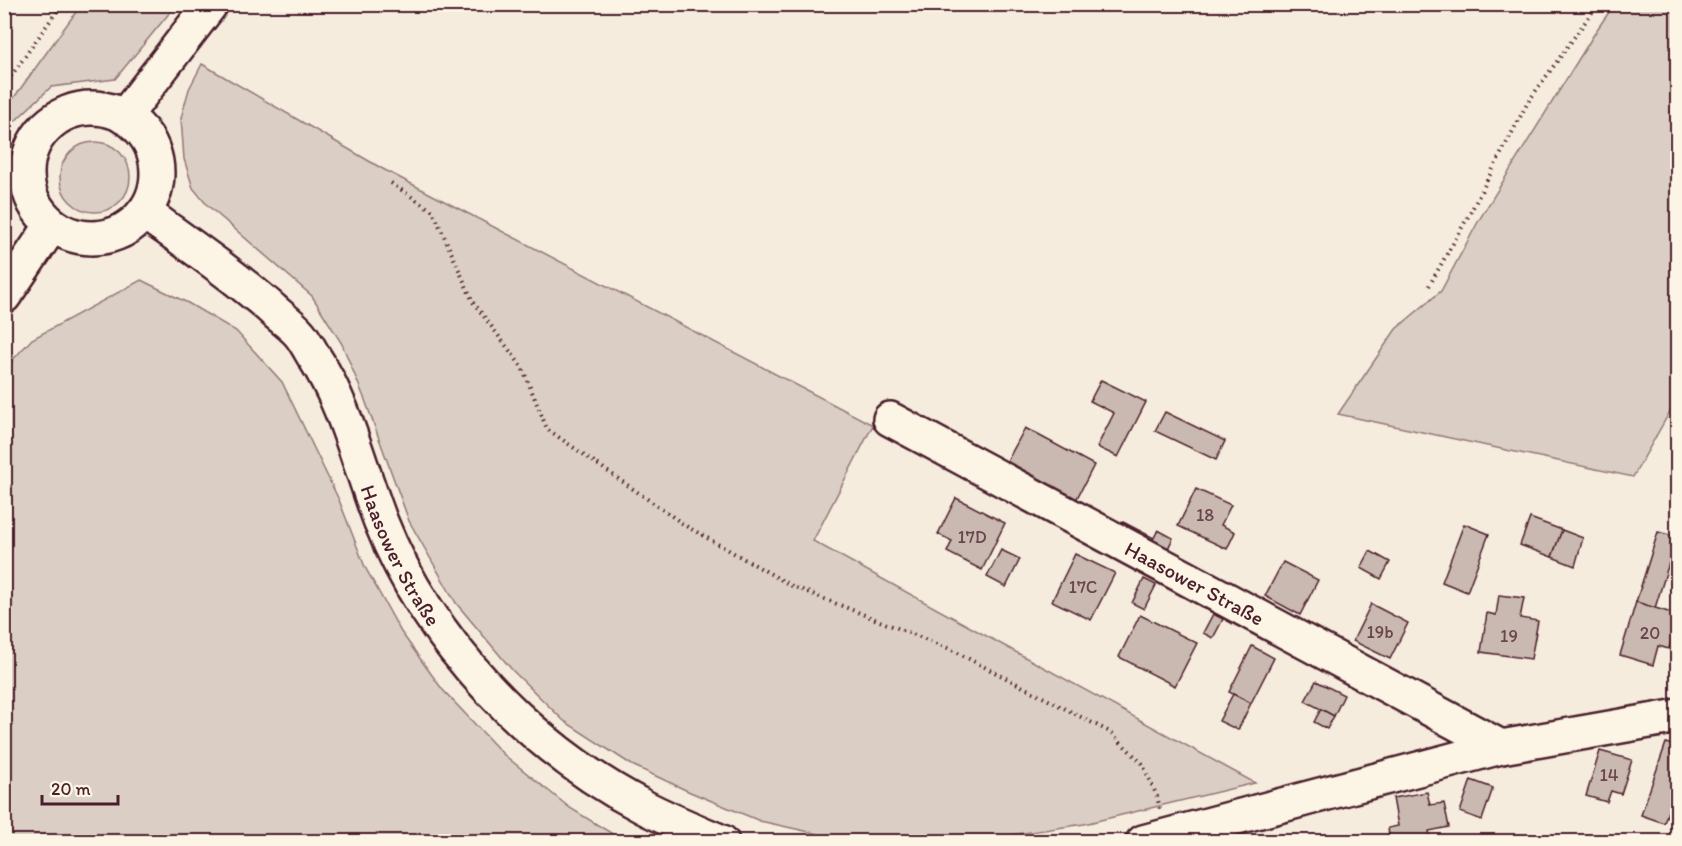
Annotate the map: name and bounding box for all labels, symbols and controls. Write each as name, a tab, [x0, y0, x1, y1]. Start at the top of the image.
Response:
street label: Haasower Straße	[356, 481, 446, 630]
house number: 18	[1196, 504, 1214, 526]
house number: 17D	[957, 526, 987, 548]
street label: Haasower Straße	[1121, 535, 1269, 630]
house number: 17C	[1069, 576, 1097, 598]
house number: 19b	[1366, 621, 1394, 643]
house number: 20	[1640, 622, 1660, 644]
house number: 19	[1500, 625, 1518, 647]
house number: 14	[1599, 764, 1619, 786]
scale bar	[42, 768, 118, 806]
text: 20 m	[51, 778, 91, 800]

